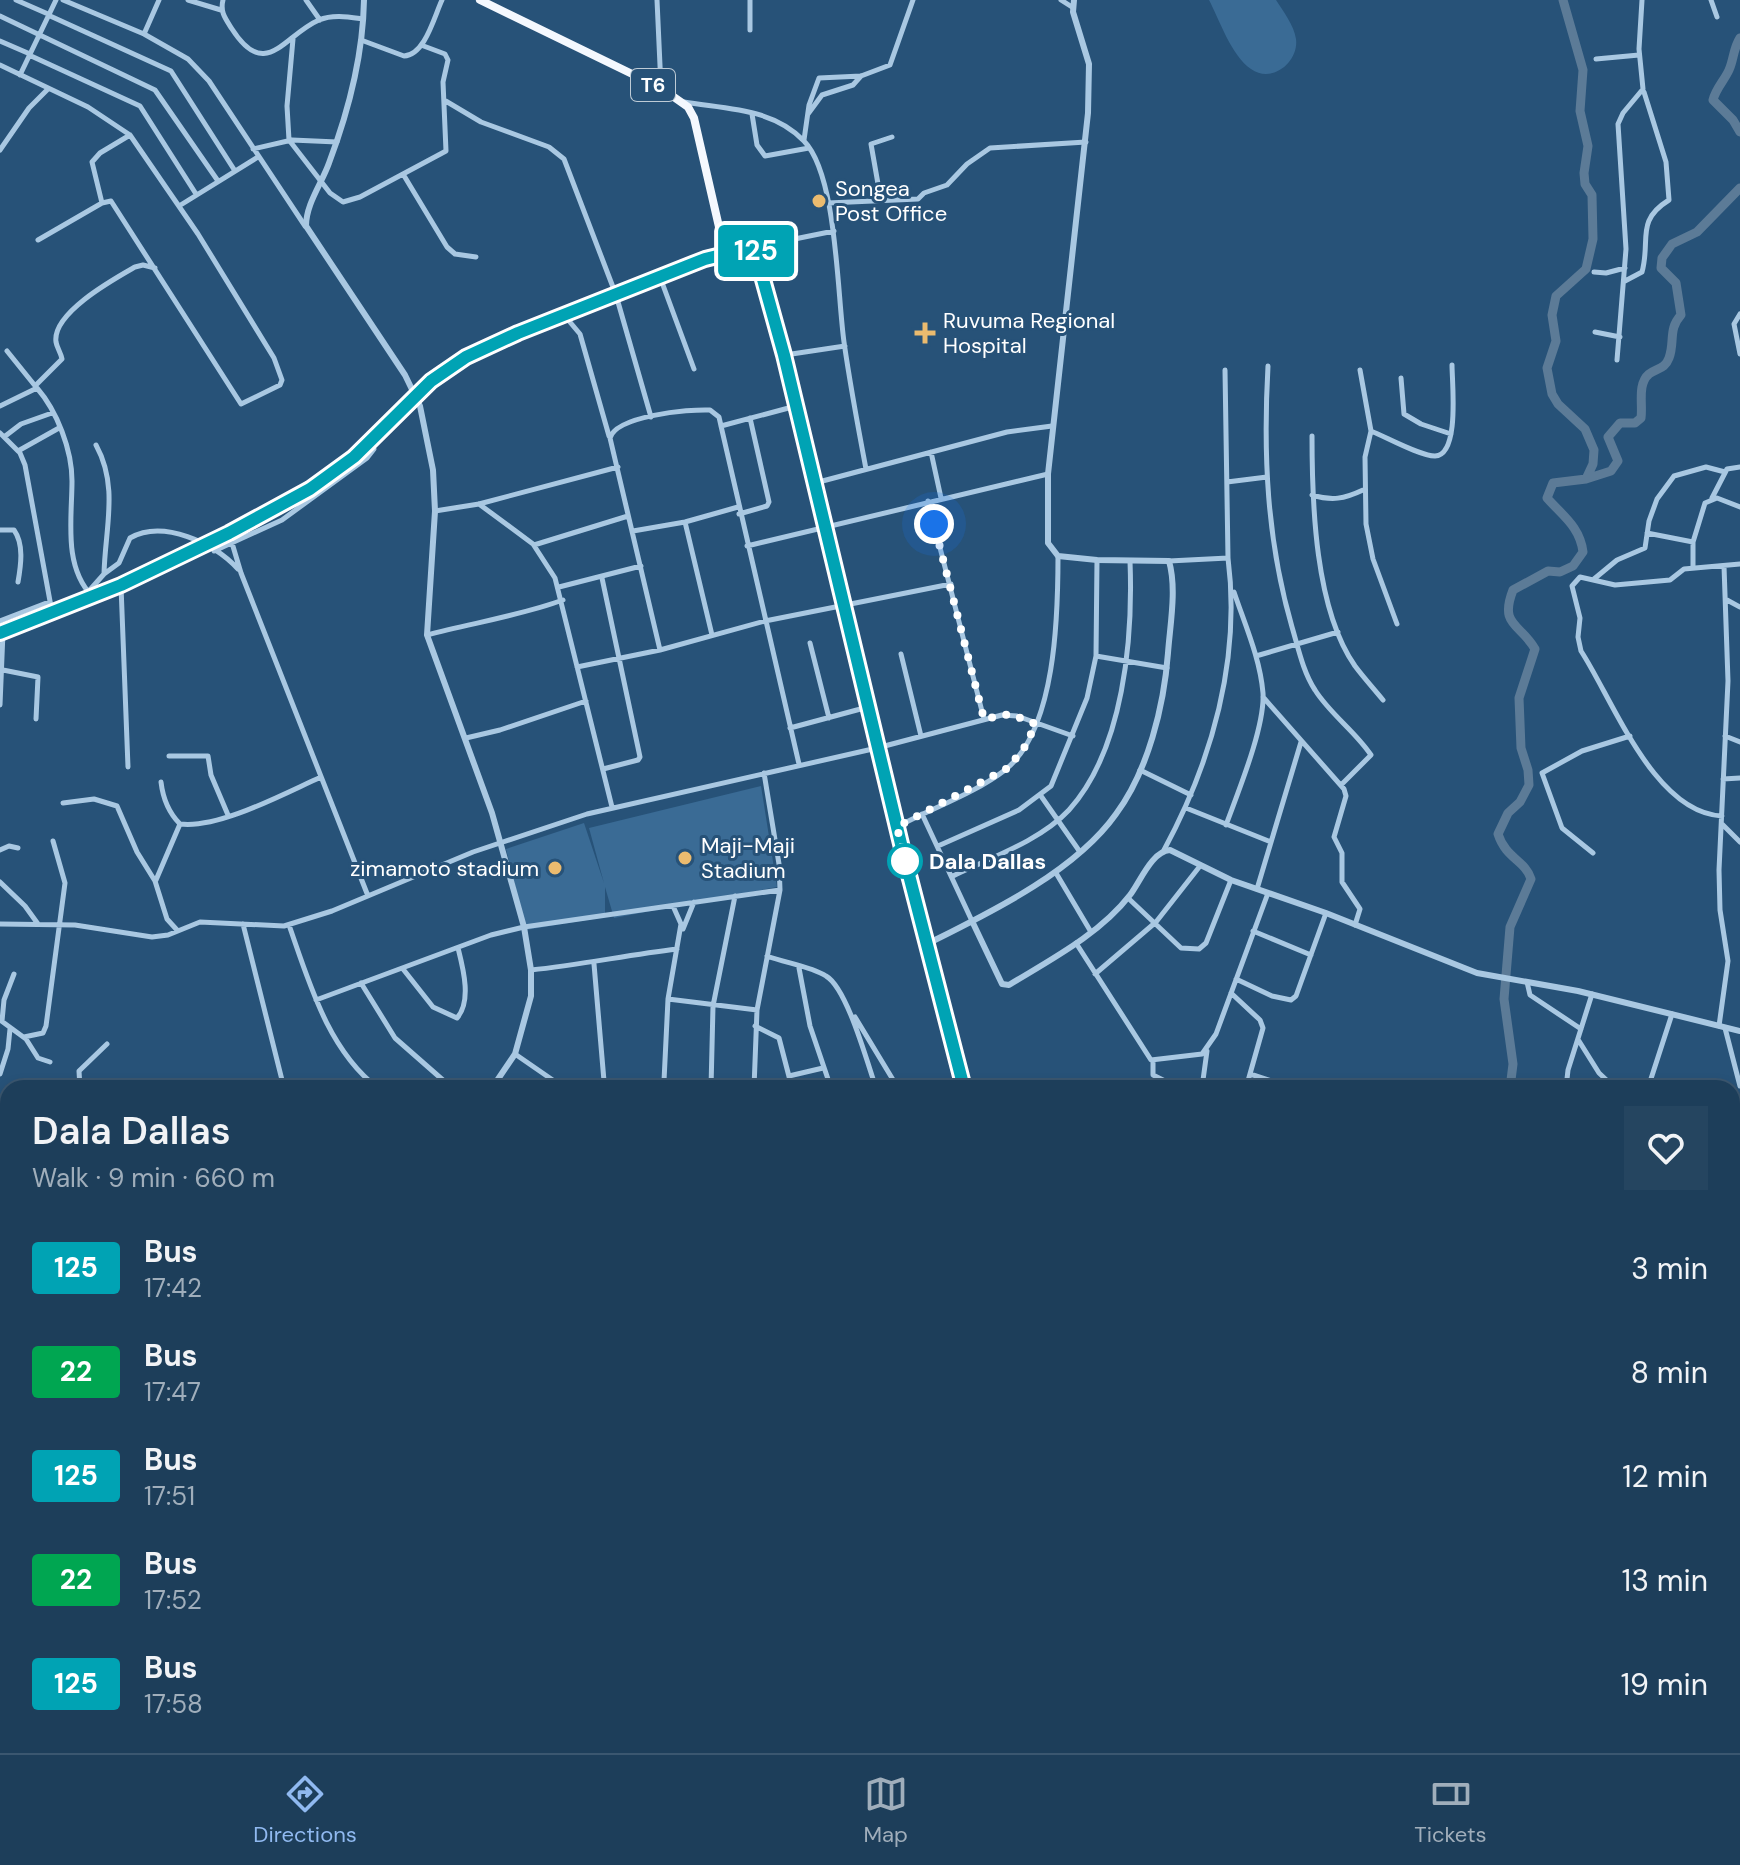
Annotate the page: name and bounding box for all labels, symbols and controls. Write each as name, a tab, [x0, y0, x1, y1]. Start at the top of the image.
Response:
road number: T6	[631, 69, 675, 101]
place label: Songea Post Office	[835, 174, 947, 228]
marker: Songea Post Office	[810, 192, 828, 210]
line badge: 125	[710, 225, 802, 277]
text: 125	[734, 232, 778, 269]
place label: Ruvuma Regional Hospital	[943, 306, 1115, 360]
marker: Ruvuma Regional Hospital	[914, 322, 936, 344]
your location	[914, 504, 954, 544]
place label: Maji-Maji Stadium	[701, 831, 795, 885]
marker: Dala Dallas	[888, 844, 922, 878]
place label: Dala Dallas	[929, 847, 1046, 876]
marker: Maji-Maji Stadium	[676, 849, 694, 867]
place label: zimamoto stadium	[350, 854, 539, 883]
marker: zimamoto stadium	[546, 859, 564, 877]
text: Dala Dallas	[32, 1106, 231, 1156]
button: heart	[1624, 1106, 1708, 1190]
text: Walk · 9 min · 660 m	[32, 1161, 275, 1195]
text: Bus	[144, 1232, 198, 1271]
text: 125	[54, 1249, 98, 1286]
text: 3 min	[1631, 1249, 1708, 1288]
text: 17:42	[144, 1271, 202, 1305]
text: Bus	[144, 1336, 198, 1375]
text: 22	[60, 1353, 92, 1390]
text: 8 min	[1631, 1353, 1708, 1392]
text: 17:47	[144, 1375, 201, 1409]
text: Bus	[144, 1440, 198, 1479]
text: 125	[54, 1457, 98, 1494]
text: 12 min	[1622, 1457, 1708, 1496]
text: 17:51	[144, 1479, 195, 1513]
text: Bus	[144, 1544, 198, 1583]
text: 22	[60, 1561, 92, 1598]
text: 13 min	[1622, 1561, 1708, 1600]
text: 17:52	[144, 1583, 202, 1617]
text: Bus	[144, 1648, 198, 1687]
text: 125	[54, 1665, 98, 1702]
text: 19 min	[1621, 1665, 1708, 1704]
text: 17:58	[144, 1687, 203, 1721]
tab: Directions	[253, 1772, 357, 1849]
tab: Map	[863, 1772, 908, 1849]
tab: Tickets	[1414, 1772, 1487, 1849]

